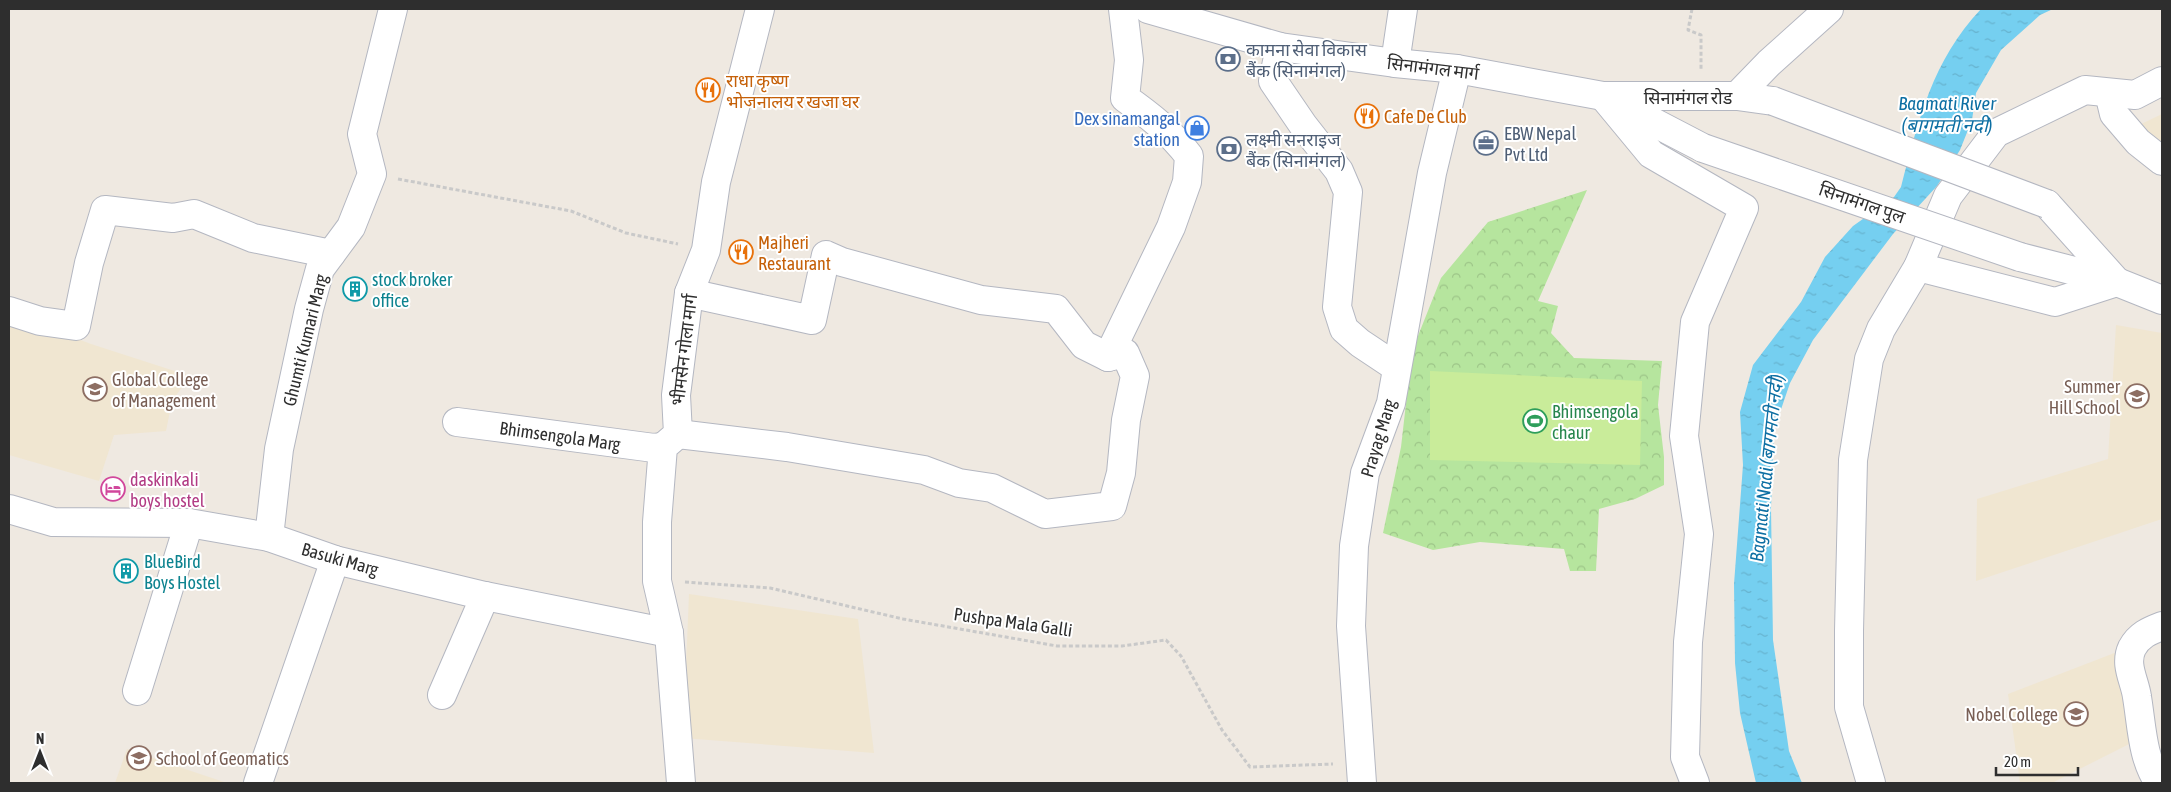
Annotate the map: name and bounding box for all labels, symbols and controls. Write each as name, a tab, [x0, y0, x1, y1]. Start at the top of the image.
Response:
place label: कामना सेवा विकास बैंक (सिनामंगल)	[1246, 39, 1368, 81]
bank icon: कामना सेवा विकास बैंक (सिनामंगल)	[1215, 46, 1241, 72]
street label: सिनामंगल मार्ग	[1386, 52, 1481, 84]
place label: राधा कृष्ण भोजनालय र खजा घर	[726, 70, 860, 112]
restaurant icon: राधा कृष्ण भोजनालय र खजा घर	[695, 77, 721, 103]
street label: सिनामंगल रोड	[1644, 87, 1733, 108]
water label: Bagmati River (बागमती नदी)	[1898, 92, 1997, 136]
restaurant icon: Cafe De Club	[1354, 103, 1380, 129]
place label: Cafe De Club	[1384, 106, 1467, 127]
place label: Dex sinamangal station	[1074, 108, 1180, 150]
shop icon: Dex sinamangal station	[1184, 115, 1210, 141]
place label: EBW Nepal Pvt Ltd	[1504, 123, 1576, 165]
place label: लक्ष्मी सनराइज बैंक (सिनामंगल)	[1246, 129, 1346, 171]
office icon: EBW Nepal Pvt Ltd	[1473, 130, 1499, 156]
bank icon: लक्ष्मी सनराइज बैंक (सिनामंगल)	[1216, 136, 1242, 162]
street label: सिनामंगल पुल	[1816, 179, 1908, 230]
place label: Majheri Restaurant	[758, 232, 831, 274]
restaurant icon: Majheri Restaurant	[728, 239, 754, 265]
place label: stock broker office	[372, 269, 453, 311]
street label: Ghumti Kumari Marg	[278, 272, 332, 408]
building icon: stock broker office	[342, 276, 368, 302]
street label: भीमसेन गोला मार्ग	[667, 292, 701, 407]
place label: Global College of Management	[112, 369, 216, 411]
water label: Bagmati Nadi (बागमती नदी)	[1745, 373, 1787, 563]
school or university icon: Global College of Management	[82, 376, 108, 402]
place label: Summer Hill School	[2049, 376, 2121, 418]
school or university icon: Summer Hill School	[2124, 383, 2150, 409]
street label: Prayag Marg	[1356, 396, 1400, 480]
place label: Bhimsengola chaur	[1552, 401, 1639, 443]
sports icon: Bhimsengola chaur	[1522, 408, 1548, 434]
street label: Bhimsengola Marg	[498, 417, 622, 455]
place label: daskinkali boys hostel	[130, 469, 205, 511]
hotel icon: daskinkali boys hostel	[100, 476, 126, 502]
street label: Basuki Marg	[299, 538, 381, 580]
place label: BlueBird Boys Hostel	[144, 551, 220, 593]
building icon: BlueBird Boys Hostel	[113, 558, 139, 584]
street label: Pushpa Mala Galli	[952, 603, 1074, 641]
school or university icon: Nobel College	[2063, 701, 2089, 727]
place label: Nobel College	[1965, 704, 2058, 725]
north arrow	[15, 727, 65, 777]
text: N	[36, 731, 44, 747]
scale bar	[1996, 744, 2078, 776]
school or university icon: School of Geomatics	[126, 745, 152, 771]
place label: School of Geomatics	[156, 748, 289, 769]
text: 20 m	[2004, 753, 2031, 770]

